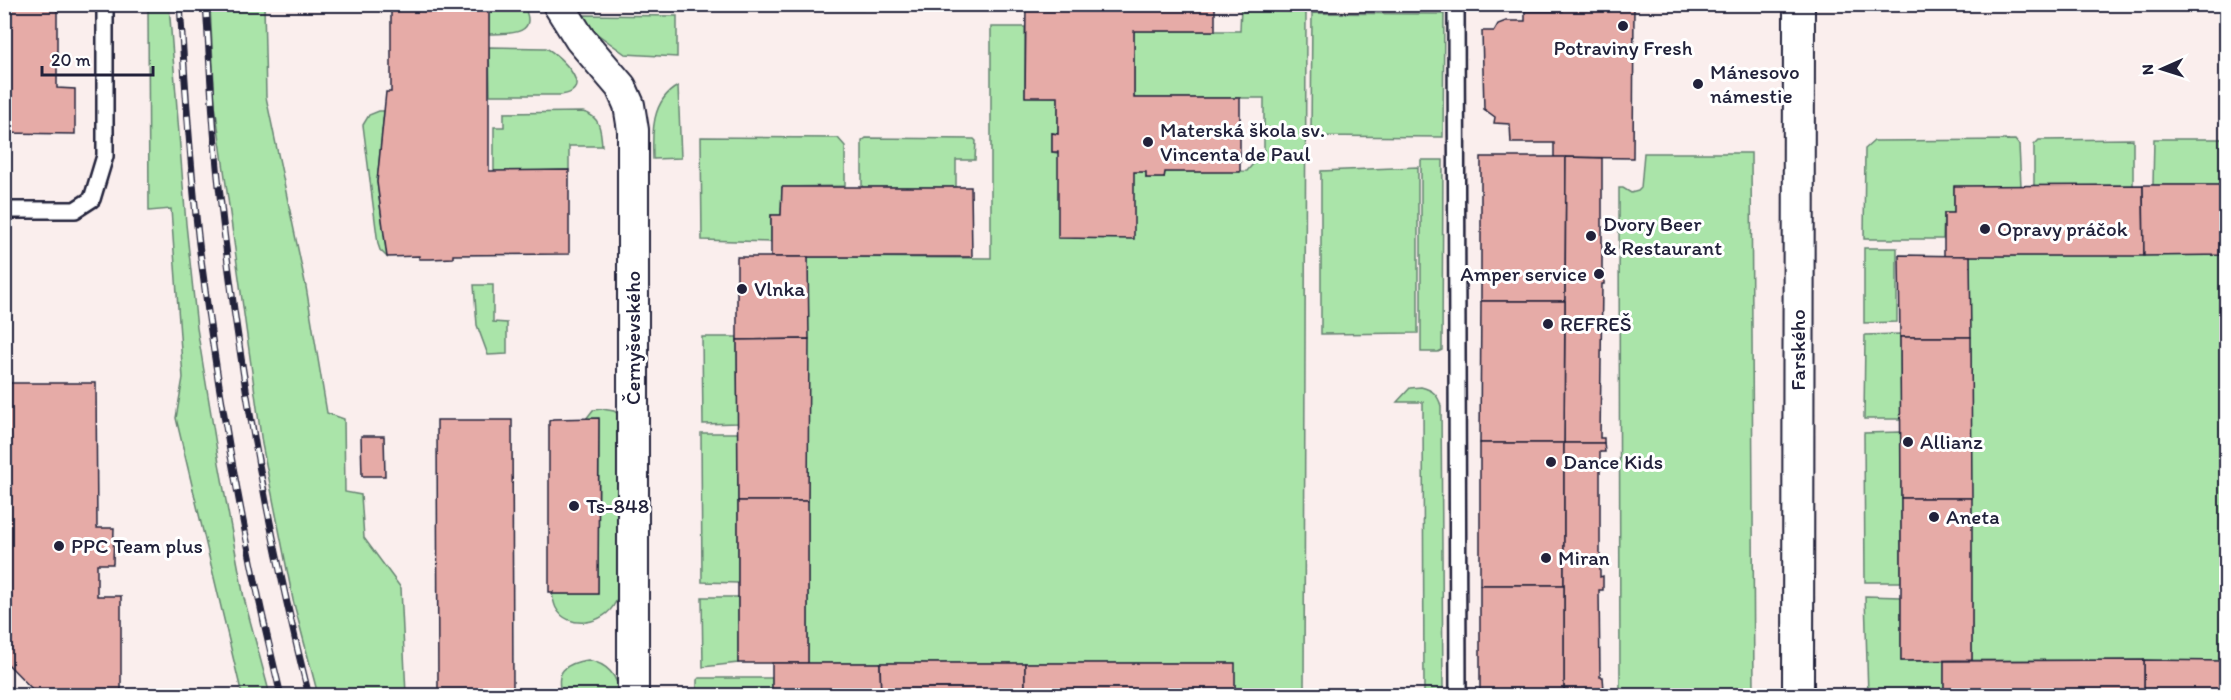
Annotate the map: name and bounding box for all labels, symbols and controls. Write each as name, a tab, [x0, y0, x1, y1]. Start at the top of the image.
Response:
marker: Potraviny Fresh	[1616, 19, 1630, 33]
place label: Potraviny Fresh	[1554, 35, 1693, 60]
scale bar	[42, 39, 153, 77]
north arrow	[2132, 39, 2192, 99]
text: 20 m	[51, 49, 91, 71]
place label: Mánesovo námestie	[1710, 59, 1800, 108]
text: N	[2138, 64, 2157, 76]
marker: Mánesovo námestie	[1691, 77, 1705, 91]
place label: Materská škola sv. Vincenta de Paul	[1160, 117, 1325, 166]
marker: Materská škola sv. Vincenta de Paul	[1141, 135, 1155, 149]
place label: Dvory Beer & Restaurant	[1603, 211, 1722, 260]
place label: Opravy práčok	[1997, 216, 2128, 241]
marker: Opravy práčok	[1978, 222, 1992, 236]
marker: Dvory Beer & Restaurant	[1584, 229, 1598, 243]
place label: Amper service	[1460, 261, 1587, 286]
marker: Amper service	[1592, 267, 1606, 281]
street label: Černyševského	[620, 271, 645, 405]
place label: Vlnka	[754, 276, 805, 301]
marker: Vlnka	[735, 282, 749, 296]
street label: Farského	[1785, 309, 1810, 391]
place label: REFREŠ	[1560, 311, 1632, 336]
marker: REFREŠ	[1541, 317, 1555, 331]
place label: Allianz	[1920, 429, 1983, 454]
marker: Allianz	[1901, 435, 1915, 449]
place label: Dance Kids	[1563, 449, 1663, 474]
marker: Dance Kids	[1544, 455, 1558, 469]
place label: Ts-848	[586, 493, 649, 518]
marker: Ts-848	[567, 499, 581, 513]
place label: Aneta	[1946, 504, 2000, 529]
marker: Aneta	[1927, 510, 1941, 524]
place label: PPC Team plus	[71, 533, 203, 558]
marker: PPC Team plus	[52, 539, 66, 553]
place label: Miran	[1558, 545, 1610, 570]
marker: Miran	[1539, 551, 1553, 565]

